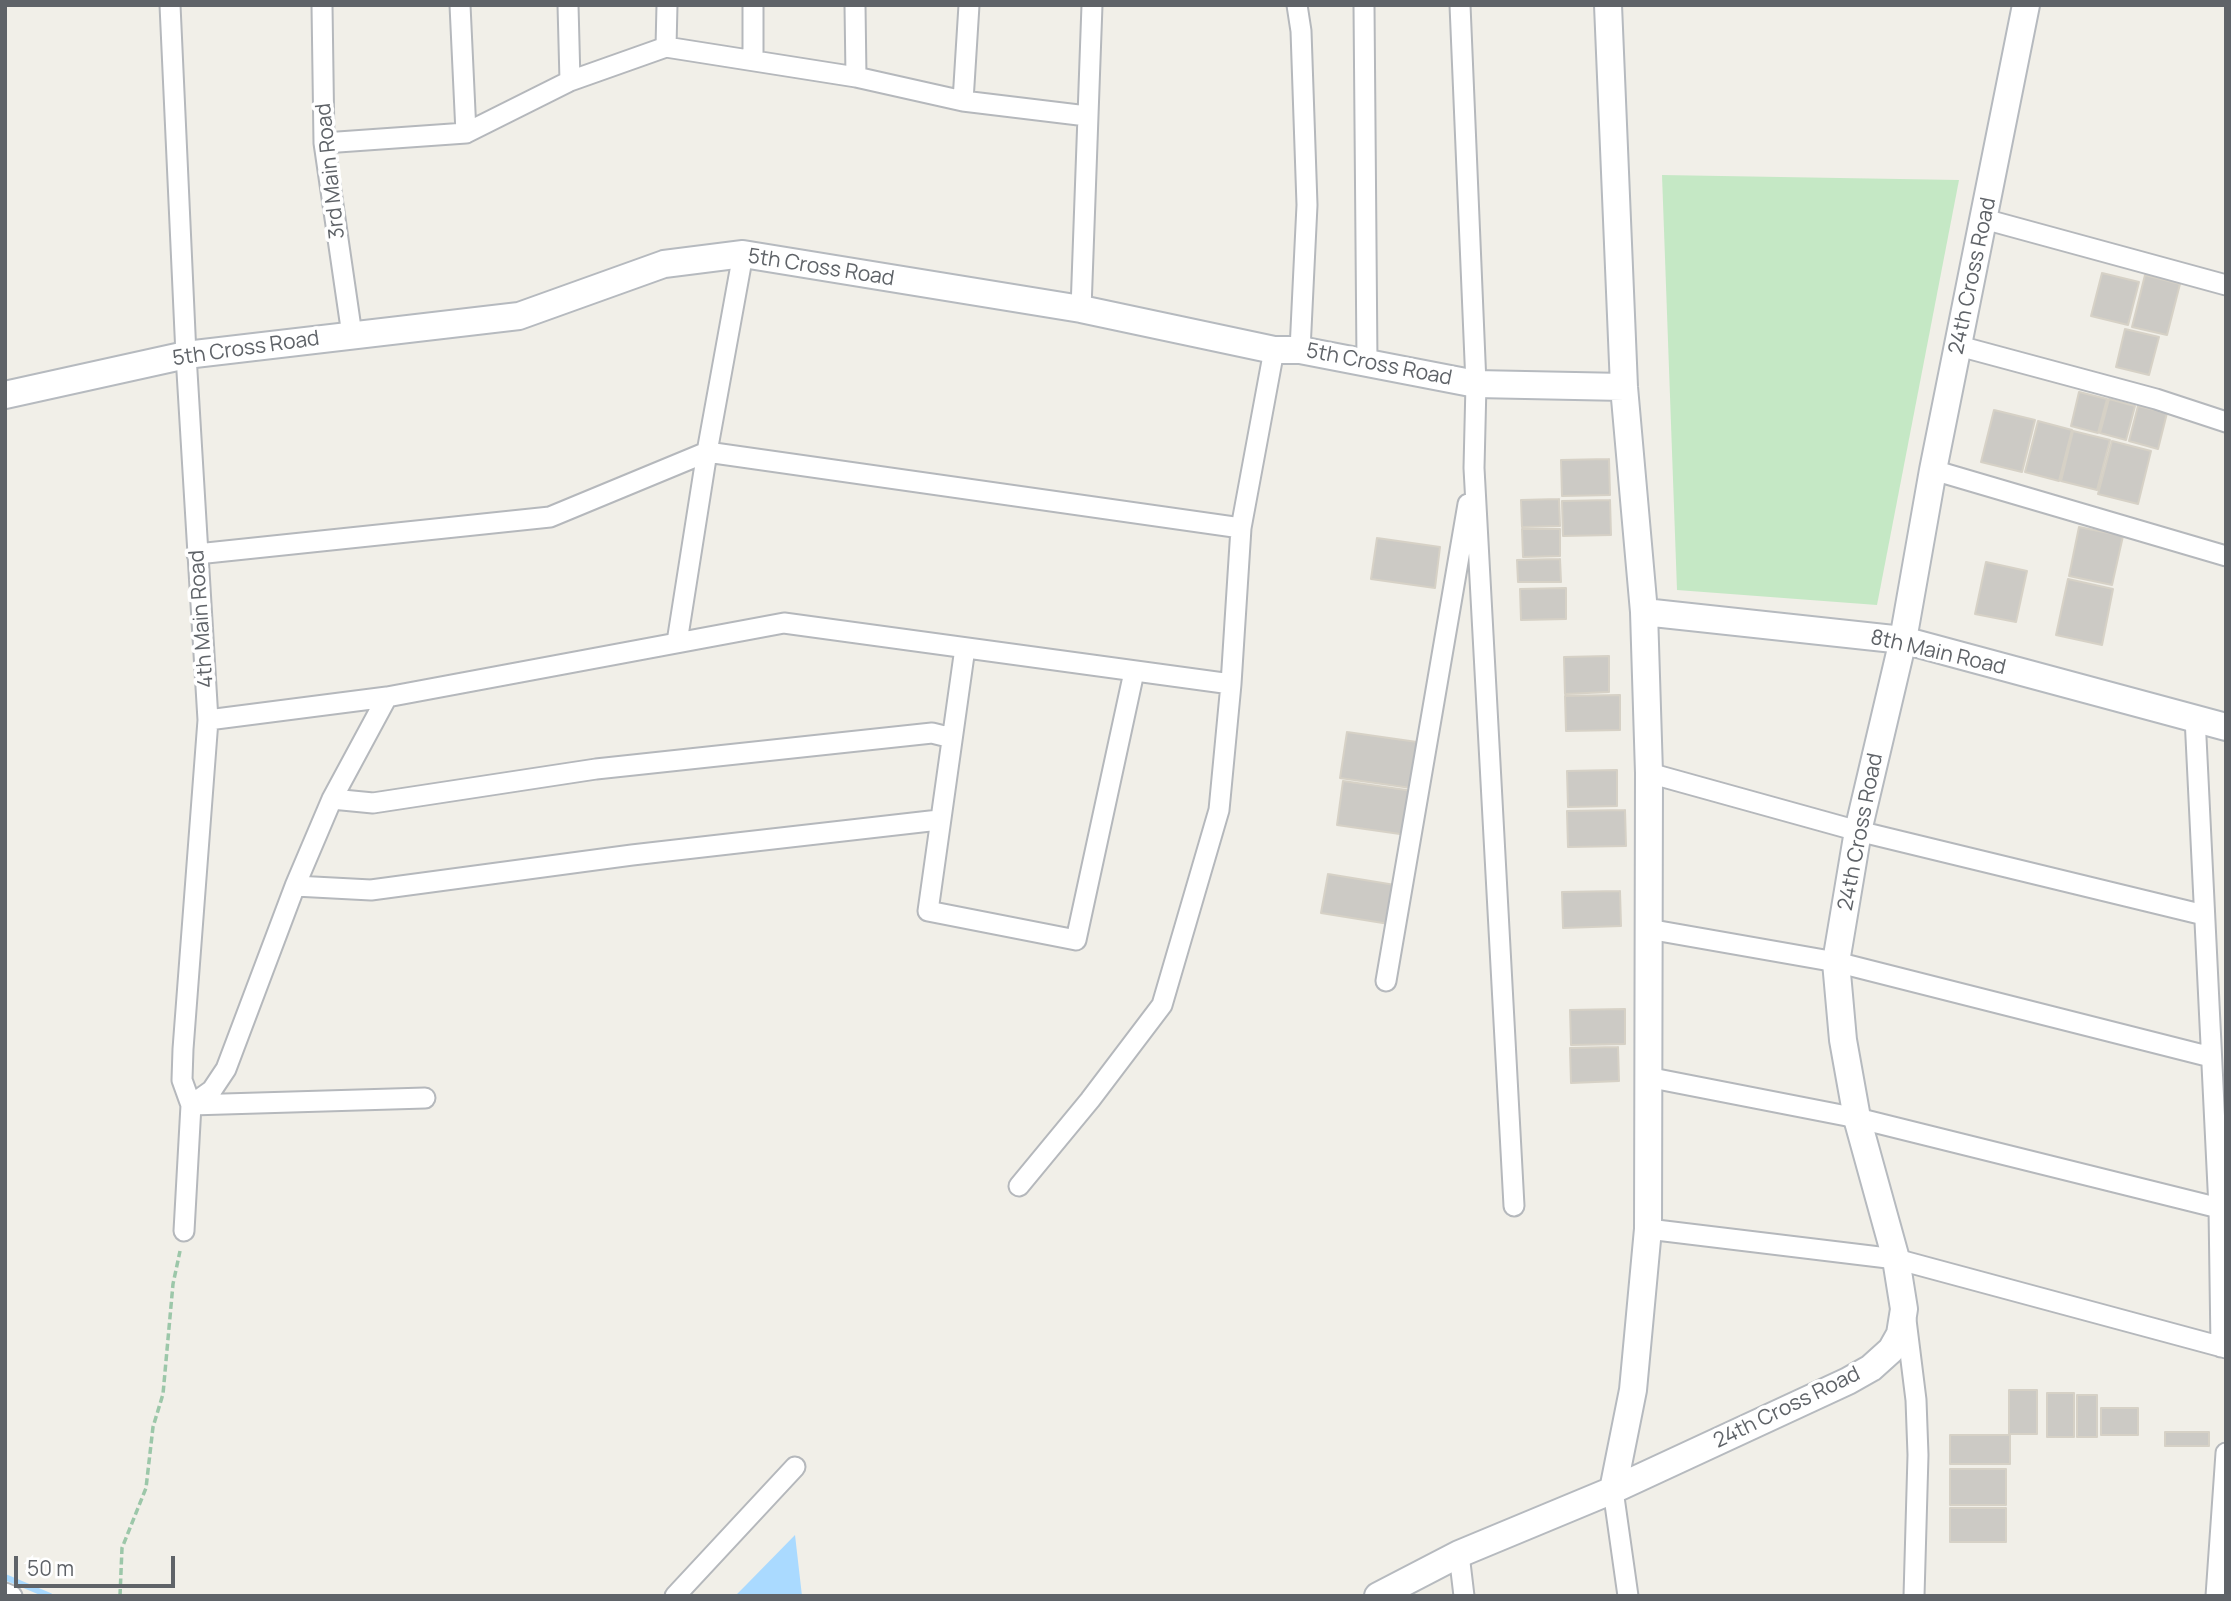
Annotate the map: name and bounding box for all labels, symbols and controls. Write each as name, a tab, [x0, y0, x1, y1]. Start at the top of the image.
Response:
street label: 3rd Main Road	[311, 102, 351, 240]
street label: 24th Cross Road	[1944, 195, 2002, 357]
street label: 5th Cross Road	[746, 244, 896, 292]
street label: 5th Cross Road	[171, 326, 321, 372]
street label: 5th Cross Road	[1304, 339, 1454, 391]
street label: 4th Main Road	[185, 549, 219, 689]
street label: 8th Main Road	[1868, 625, 2008, 681]
street label: 24th Cross Road	[1833, 751, 1889, 913]
street label: 24th Cross Road	[1710, 1362, 1864, 1454]
scale bar	[18, 1542, 178, 1586]
text: 50 m	[27, 1554, 74, 1582]

